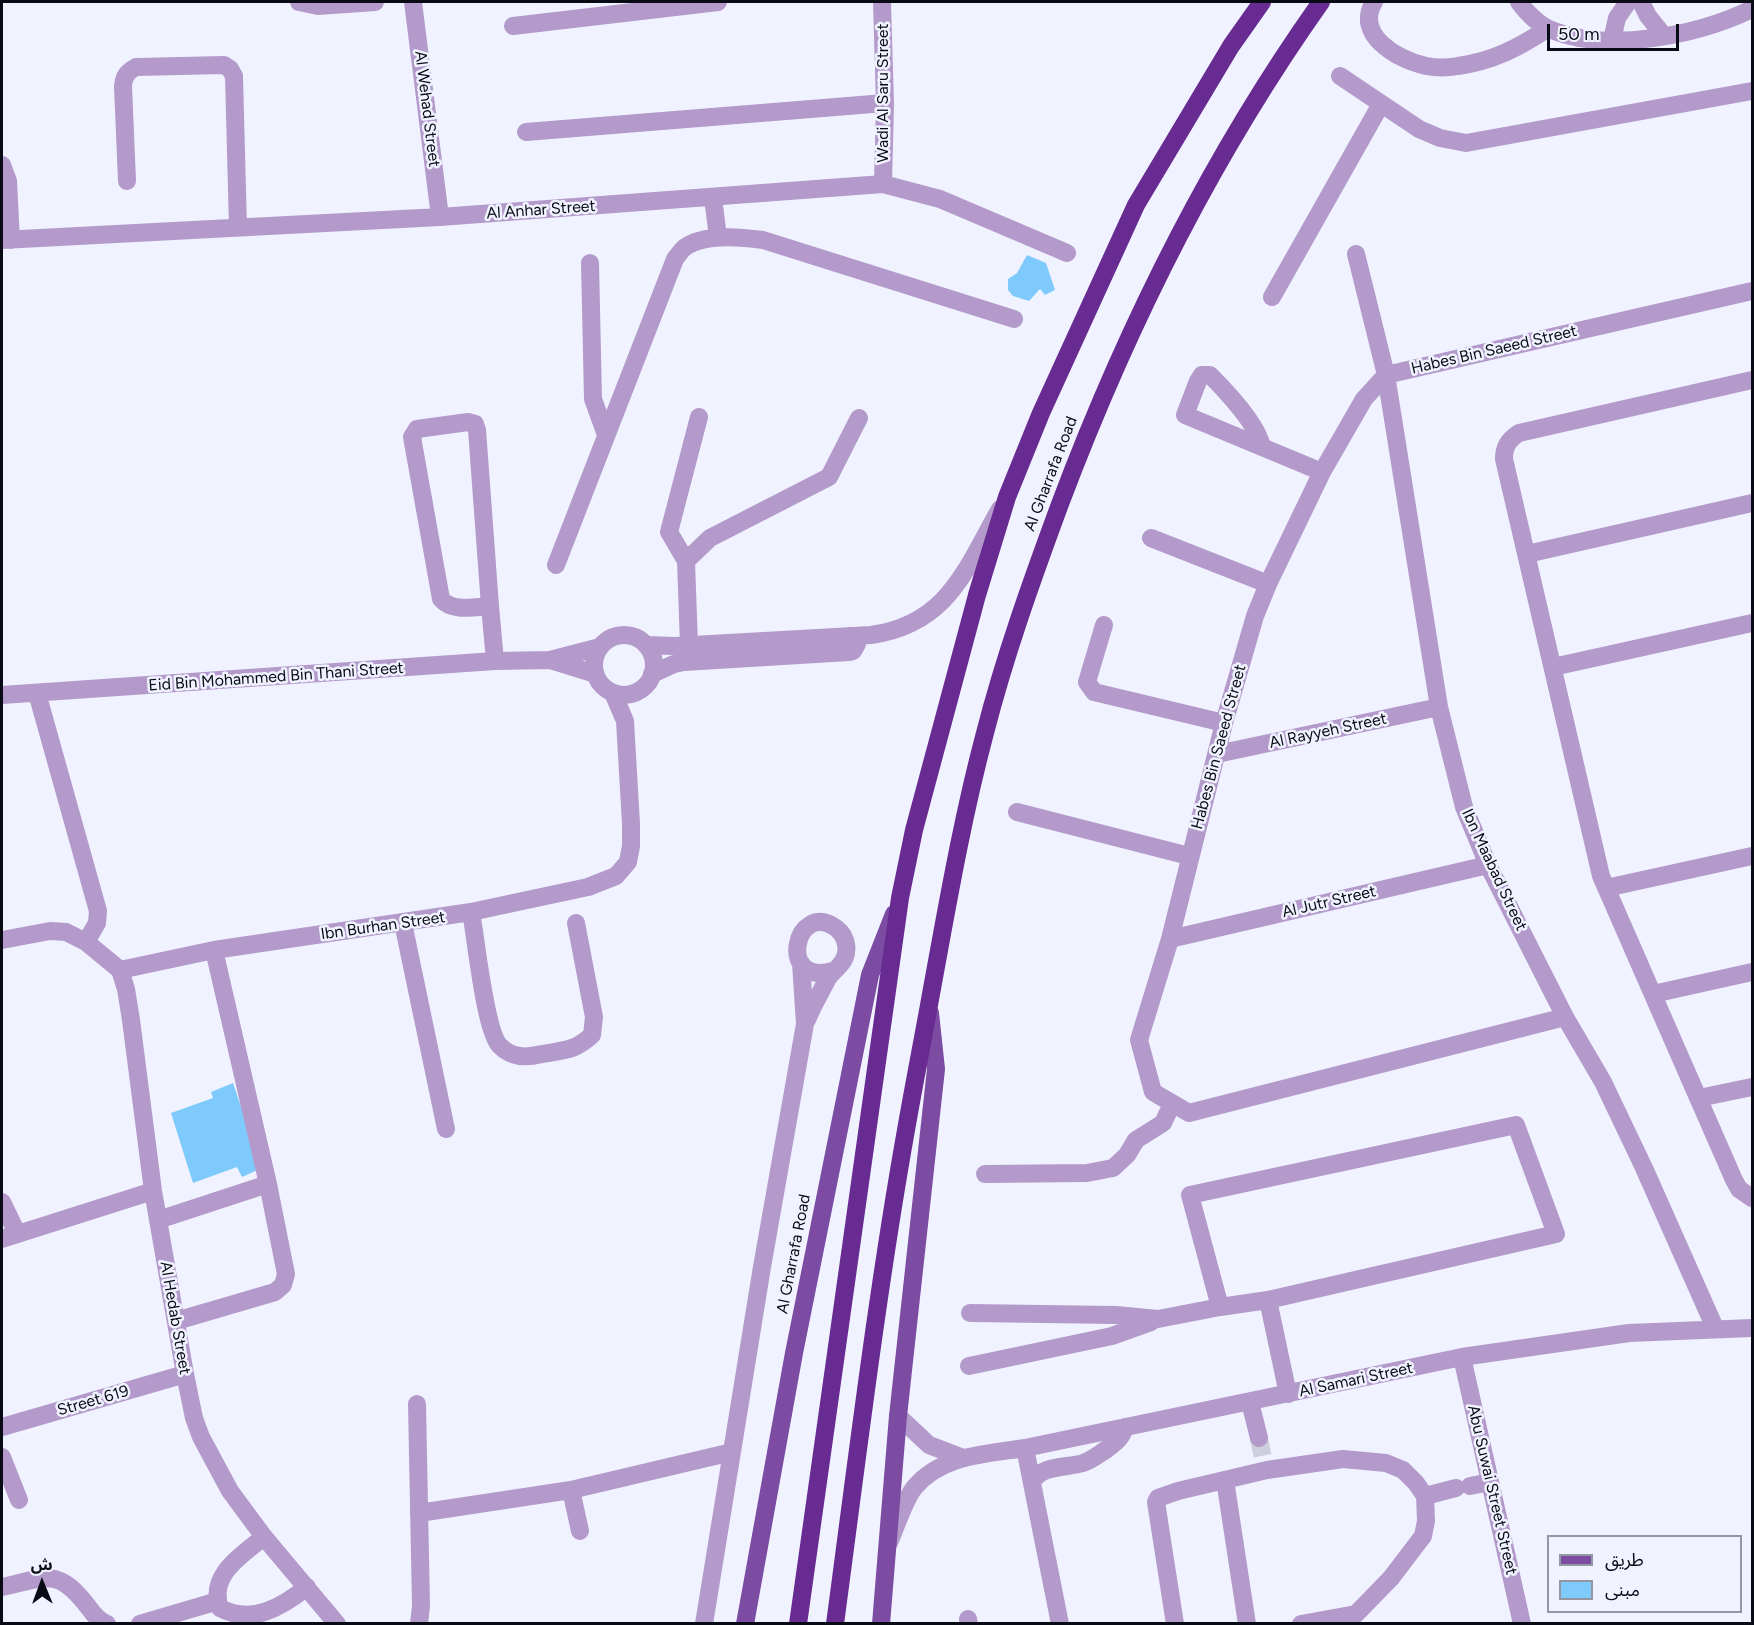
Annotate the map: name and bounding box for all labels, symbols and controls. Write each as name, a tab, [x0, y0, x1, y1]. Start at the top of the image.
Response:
scale bar	[1550, 12, 1682, 50]
street label: Wadi Al Saru Street	[873, 23, 893, 163]
text: 50 m	[1558, 23, 1600, 45]
street label: Al Wehad Street	[410, 50, 444, 168]
street label: Al Anhar Street	[486, 197, 596, 223]
street label: Habes Bin Saeed Street	[1409, 322, 1579, 378]
street label: Al Gharrafa Road	[1020, 414, 1082, 534]
street label: Eid Bin Mohammed Bin Thani Street	[148, 659, 404, 695]
street label: Habes Bin Saeed Street	[1188, 663, 1250, 831]
street label: Al Rayyeh Street	[1268, 709, 1388, 753]
street label: Ibn Maabad Street	[1457, 806, 1531, 934]
street label: Al Jutr Street	[1280, 882, 1378, 922]
street label: Ibn Burhan Street	[320, 908, 446, 944]
street label: Al Gharrafa Road	[773, 1193, 815, 1315]
street label: Al Hedab Street	[156, 1260, 194, 1376]
street label: Al Samari Street	[1297, 1359, 1415, 1401]
street label: Street 619	[55, 1382, 131, 1420]
street label: Abu Suwai Street Street	[1463, 1403, 1521, 1577]
legend	[1547, 1535, 1742, 1613]
text: طريق	[1605, 1549, 1644, 1571]
north arrow	[12, 1553, 72, 1613]
text: ش	[31, 1555, 53, 1574]
text: مبنى	[1605, 1579, 1640, 1601]

